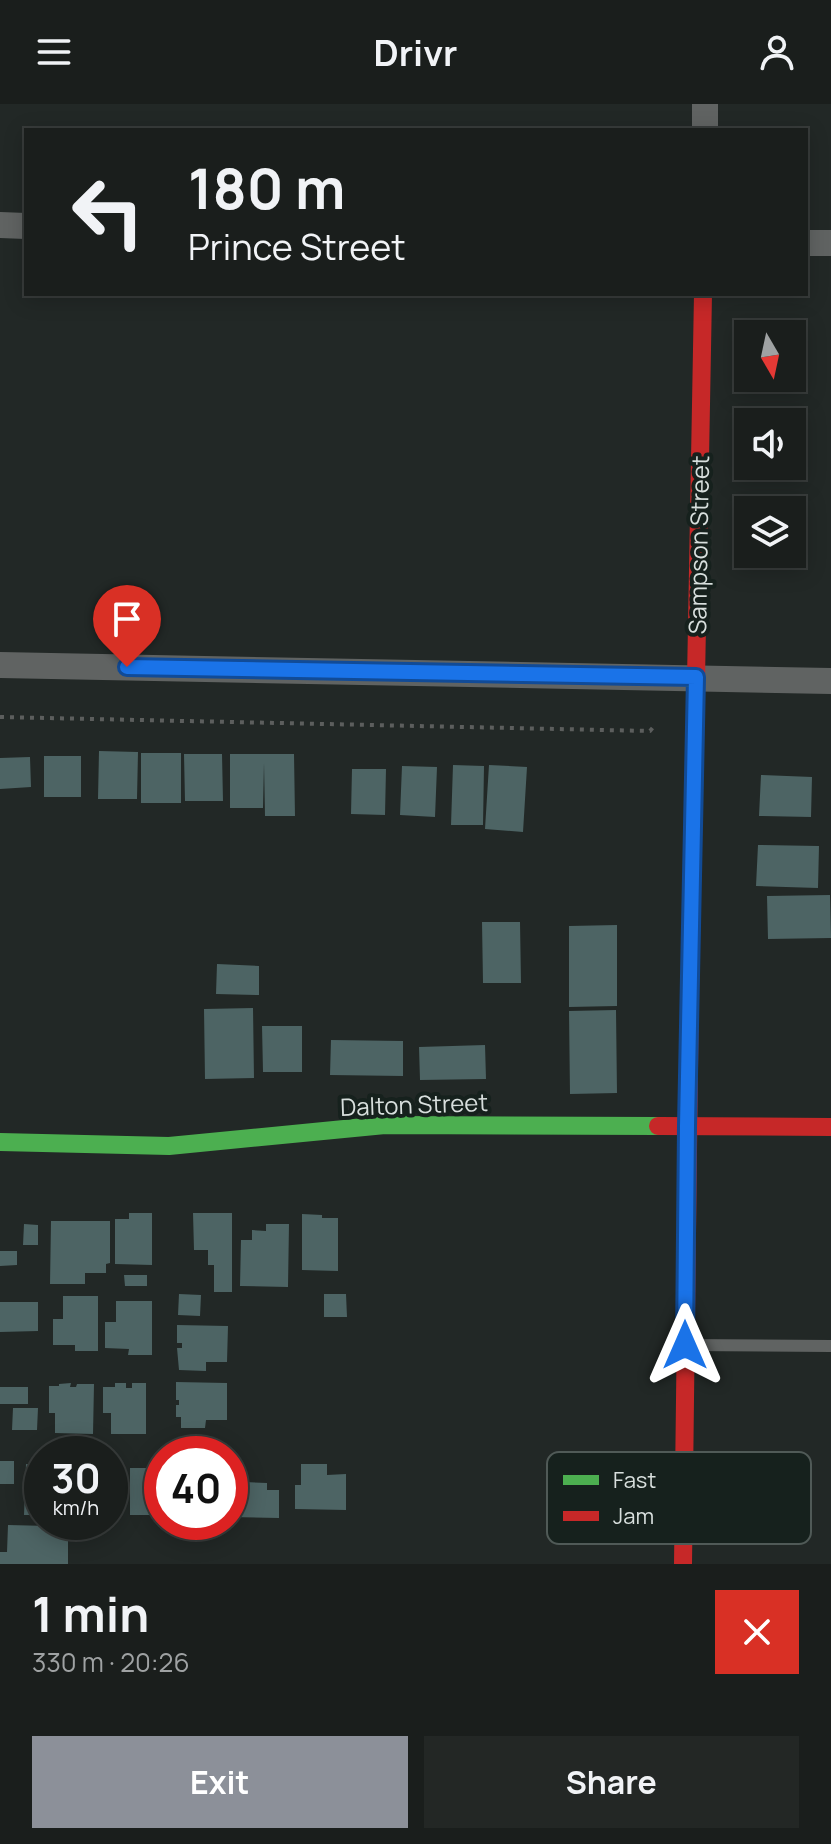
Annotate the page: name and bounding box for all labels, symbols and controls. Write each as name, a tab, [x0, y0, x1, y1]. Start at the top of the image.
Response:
text: Drivr	[374, 28, 457, 77]
icon: menu	[32, 30, 76, 74]
icon: person	[755, 30, 799, 74]
text: 180 m	[188, 149, 345, 226]
icon: left	[56, 160, 160, 264]
text: Prince Street	[188, 222, 406, 271]
north arrow	[734, 320, 806, 392]
map controls	[734, 320, 806, 568]
button: sound	[734, 408, 806, 480]
street label: Sampson Street	[680, 455, 716, 635]
button: layers	[734, 496, 806, 568]
pin	[93, 585, 161, 667]
icon: arrive	[105, 597, 149, 641]
street label: Dalton Street	[340, 1085, 488, 1123]
position arrow	[643, 1303, 727, 1387]
speed limit sign: 40	[144, 1436, 248, 1540]
text: 30	[51, 1450, 101, 1505]
legend	[547, 1452, 811, 1544]
text: Fast	[613, 1465, 656, 1495]
text: km/h	[53, 1494, 99, 1521]
text: Jam	[613, 1501, 654, 1531]
text: 1 min	[32, 1581, 149, 1646]
button: close	[715, 1590, 799, 1674]
text: 330 m · 20:26	[32, 1644, 190, 1680]
button: Exit	[32, 1736, 408, 1828]
button: Share	[424, 1736, 799, 1828]

